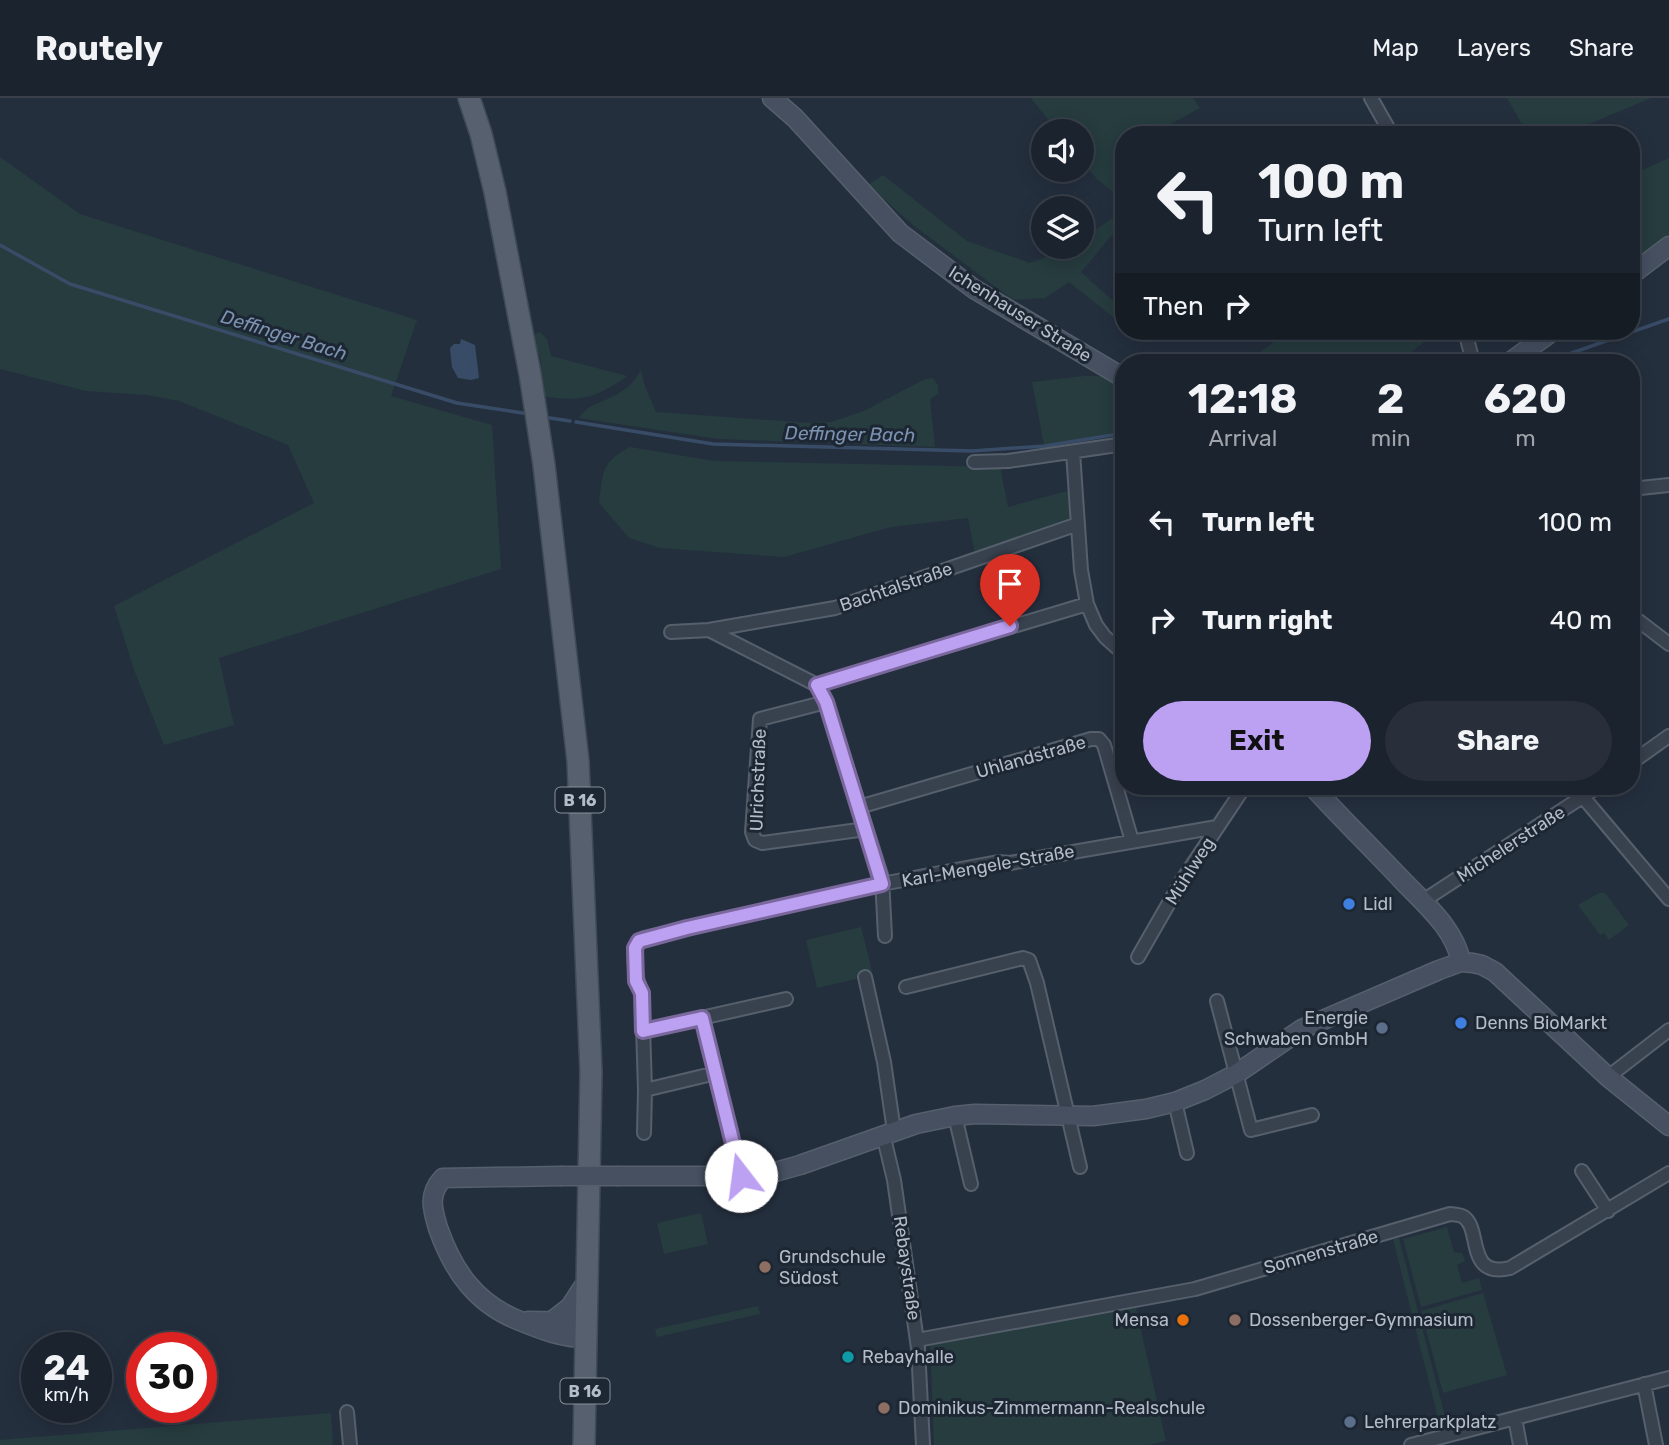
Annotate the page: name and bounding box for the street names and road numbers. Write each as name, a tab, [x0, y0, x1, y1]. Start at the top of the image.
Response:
street label: Ichenhauser Straße	[945, 261, 1095, 367]
street label: Bachtalstraße	[837, 557, 955, 617]
street label: Ulrichstraße	[745, 728, 771, 832]
street label: Uhlandstraße	[974, 731, 1088, 783]
road number: B 16	[556, 788, 604, 813]
street label: Michelerstraße	[1453, 801, 1569, 887]
street label: Mühlweg	[1161, 833, 1219, 909]
street label: Karl-Mengele-Straße	[900, 840, 1076, 892]
street label: Rebaystraße	[889, 1214, 925, 1322]
street label: Sonnenstraße	[1261, 1225, 1381, 1279]
road number: B 16	[560, 1378, 610, 1404]

